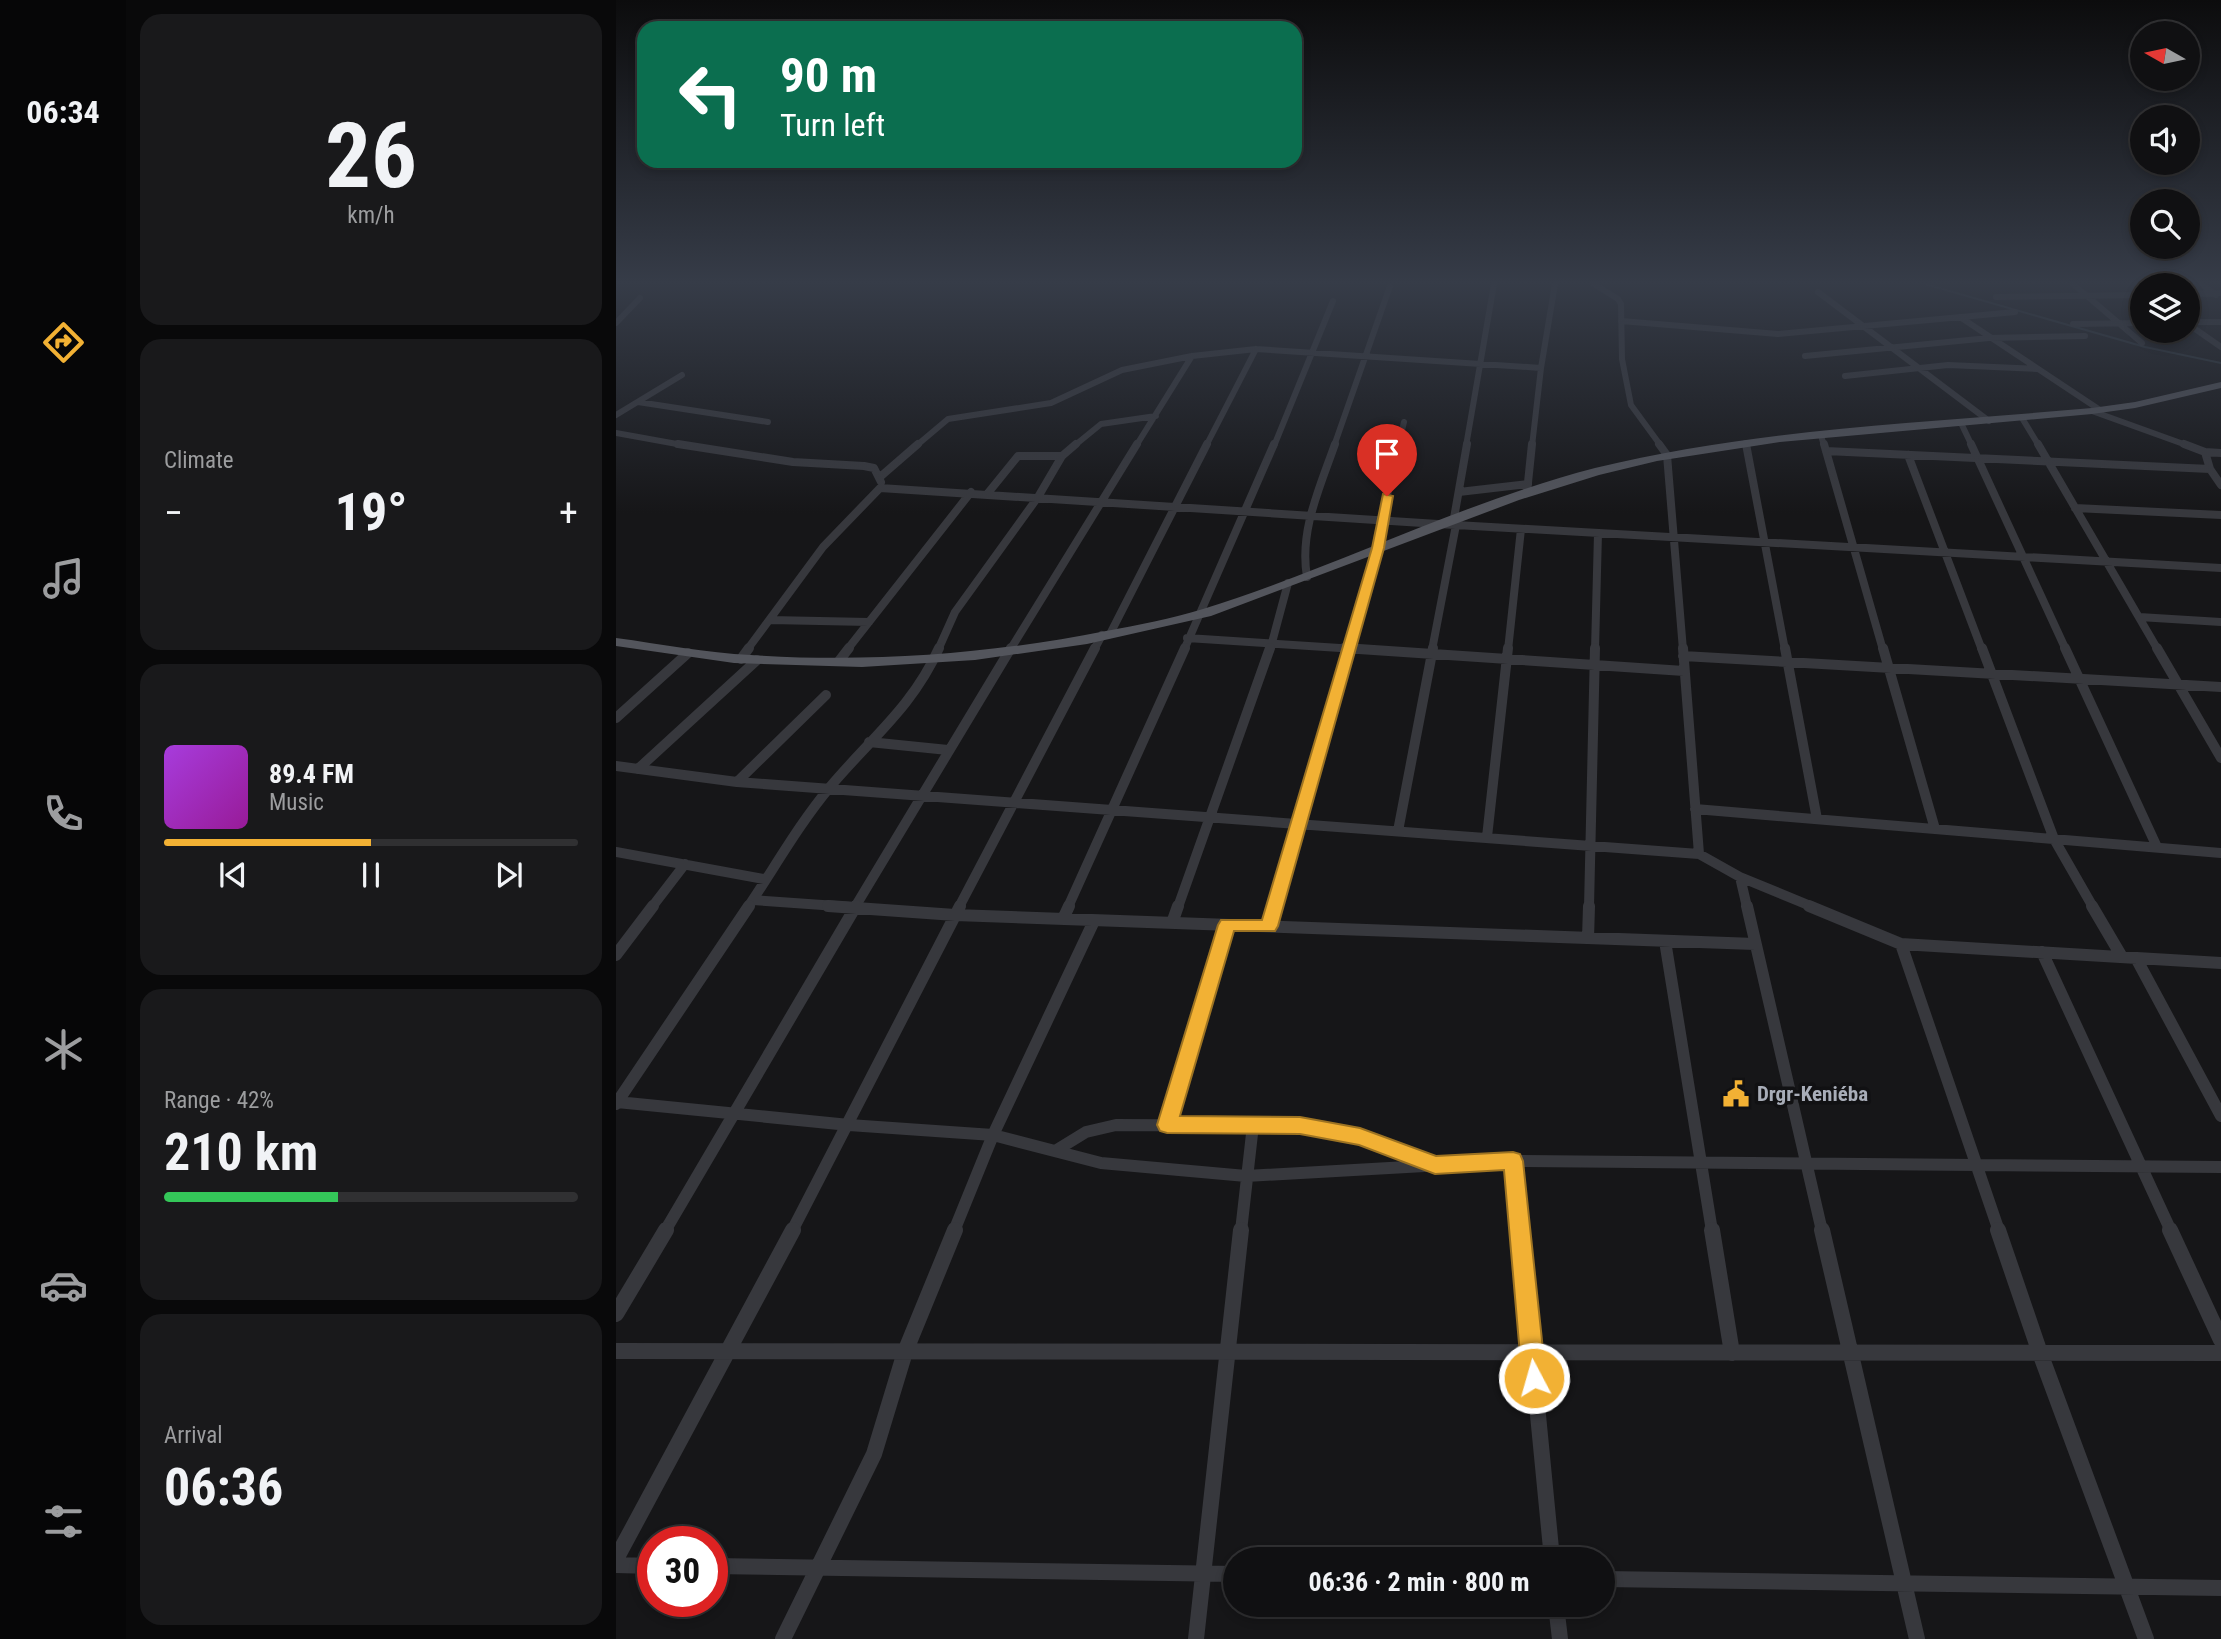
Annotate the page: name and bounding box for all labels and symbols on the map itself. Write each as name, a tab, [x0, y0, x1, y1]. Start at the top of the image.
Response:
north arrow	[2130, 21, 2200, 91]
pin	[1357, 424, 1417, 496]
public building icon: Drgr-Keniéba	[1721, 1079, 1751, 1109]
place label: Drgr-Keniéba	[1757, 1082, 1868, 1106]
position arrow	[1497, 1341, 1571, 1415]
speed limit sign: 30	[637, 1526, 728, 1617]

